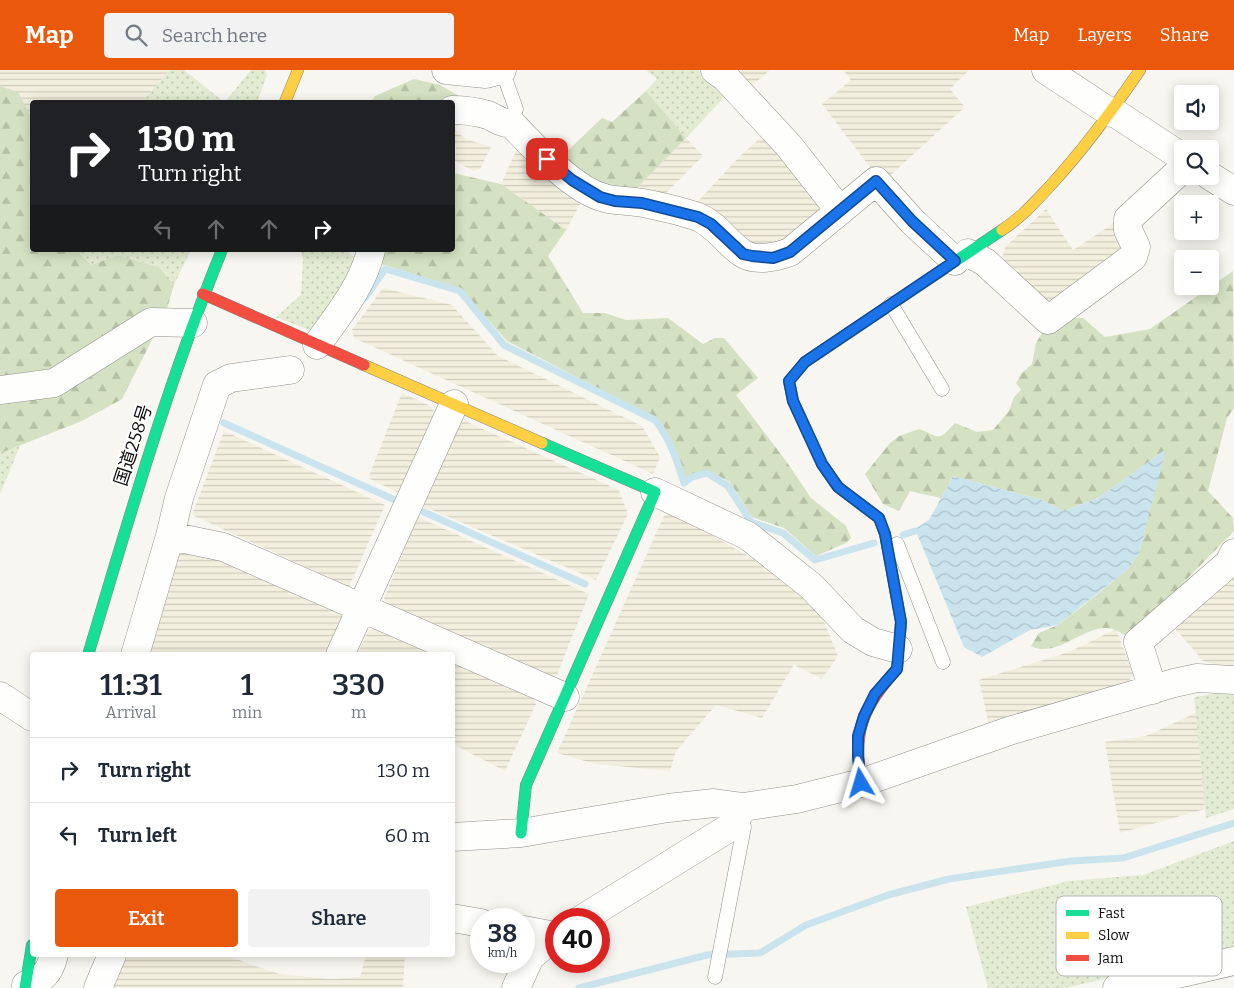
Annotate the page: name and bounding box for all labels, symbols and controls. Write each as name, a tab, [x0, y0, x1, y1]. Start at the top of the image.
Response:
search box	[104, 13, 454, 58]
text: Map	[25, 21, 74, 49]
icon: search	[122, 21, 150, 49]
text: Search here	[162, 24, 267, 47]
text: Map	[1013, 24, 1049, 46]
text: Layers	[1077, 24, 1132, 46]
text: Share	[1160, 24, 1209, 46]
map controls	[1174, 85, 1219, 295]
button: sound	[1174, 85, 1219, 130]
text: 130 m	[138, 118, 235, 160]
icon: right	[55, 120, 120, 185]
pin	[526, 138, 568, 180]
button: search	[1174, 140, 1219, 185]
icon: arrive	[533, 145, 561, 173]
text: Turn right	[138, 160, 241, 187]
button: +	[1174, 195, 1219, 240]
icon: left	[149, 215, 177, 243]
icon: ahead	[202, 215, 230, 243]
icon: ahead	[255, 215, 283, 243]
icon: right	[308, 215, 336, 243]
button: −	[1174, 250, 1219, 295]
street label: 国道258号	[110, 402, 156, 488]
text: 11:31	[100, 667, 162, 703]
text: 1	[241, 667, 253, 703]
text: 330	[332, 667, 385, 703]
text: Arrival	[106, 703, 156, 722]
text: min	[232, 703, 262, 722]
text: m	[351, 703, 366, 722]
icon: right	[55, 756, 83, 784]
position arrow	[834, 756, 886, 808]
text: Turn right	[98, 759, 191, 782]
text: 130 m	[377, 759, 430, 782]
icon: left	[55, 821, 83, 849]
text: Turn left	[98, 824, 177, 847]
text: 60 m	[385, 824, 430, 847]
button: Exit	[55, 889, 238, 947]
button: Share	[248, 889, 430, 947]
legend	[1056, 896, 1222, 976]
text: Fast	[1098, 905, 1125, 922]
speed limit sign: 40	[545, 908, 610, 973]
text: 38	[488, 919, 517, 949]
text: Slow	[1098, 927, 1130, 944]
text: km/h	[488, 946, 517, 960]
text: Jam	[1097, 950, 1124, 967]

